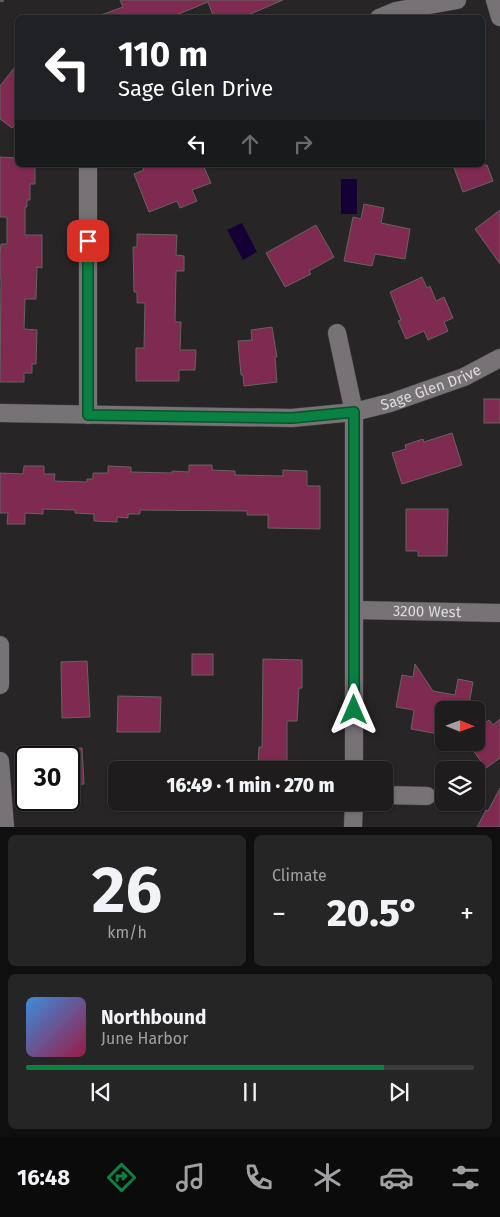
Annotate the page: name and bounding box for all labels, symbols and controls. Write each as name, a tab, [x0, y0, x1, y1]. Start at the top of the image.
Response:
text: 110 m	[118, 33, 208, 75]
icon: left	[35, 35, 100, 100]
text: Sage Glen Drive	[118, 75, 273, 102]
icon: left	[183, 130, 211, 158]
icon: ahead	[236, 130, 264, 158]
icon: right	[289, 130, 317, 158]
pin	[67, 220, 109, 262]
icon: arrive	[74, 227, 102, 255]
street label: Sage Glen Drive	[379, 361, 484, 414]
street label: 3200 West	[393, 602, 462, 621]
position arrow	[327, 683, 379, 735]
north arrow	[435, 701, 485, 751]
map controls	[435, 701, 485, 811]
speed limit sign: 30	[15, 746, 80, 811]
button: layers	[435, 761, 485, 811]
text: 16:49 · 1 min · 270 m	[167, 774, 334, 797]
text: 26	[92, 851, 162, 929]
text: Climate	[272, 866, 327, 885]
text: 20.5°	[327, 890, 419, 936]
text: −	[272, 897, 286, 930]
text: +	[460, 897, 474, 930]
text: km/h	[107, 923, 147, 942]
text: Northbound	[101, 1006, 206, 1029]
text: June Harbor	[101, 1029, 188, 1048]
icon: previous	[87, 1078, 115, 1106]
icon: pause	[236, 1078, 264, 1106]
icon: next	[385, 1078, 413, 1106]
icon: directions	[104, 1160, 139, 1195]
icon: music	[173, 1160, 208, 1195]
icon: phone	[241, 1160, 276, 1195]
icon: climate	[310, 1160, 345, 1195]
icon: car	[379, 1160, 414, 1195]
icon: filters	[448, 1160, 483, 1195]
text: 16:48	[17, 1164, 70, 1191]

